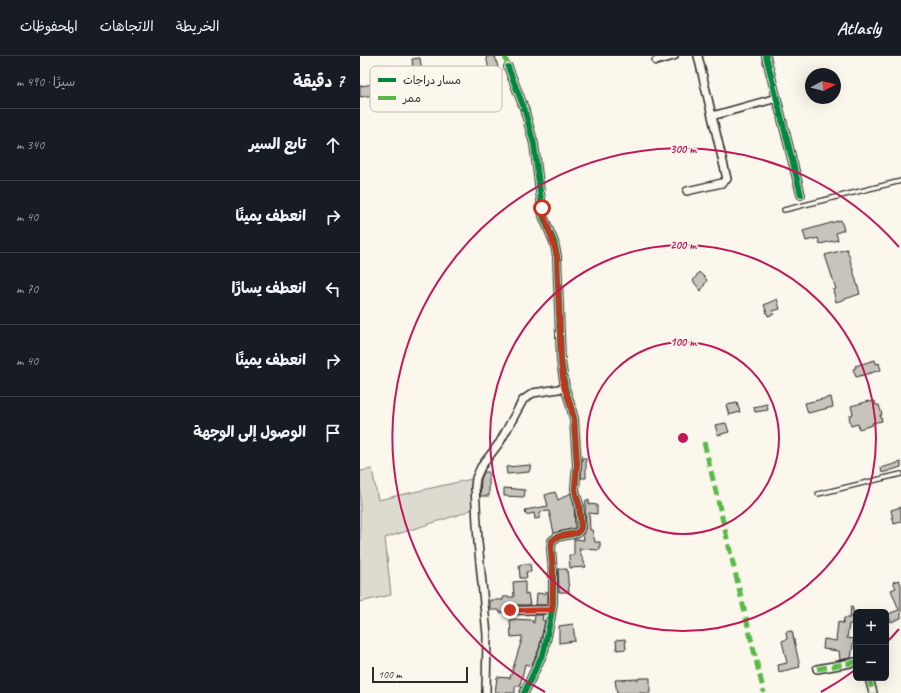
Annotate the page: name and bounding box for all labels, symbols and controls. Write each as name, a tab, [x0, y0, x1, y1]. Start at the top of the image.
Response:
text: Atlasly	[837, 16, 881, 40]
text: المحفوظات	[20, 18, 78, 35]
text: الاتجاهات	[100, 18, 154, 35]
text: الخريطة	[176, 18, 219, 35]
legend	[370, 66, 502, 112]
north arrow	[805, 68, 841, 104]
text: 7 دقيقة	[293, 71, 344, 92]
text: مسار دراجات	[403, 73, 461, 87]
text: سيرًا · 490 m	[16, 74, 75, 90]
text: ممر	[402, 91, 421, 105]
icon: ahead	[322, 134, 344, 156]
text: تابع السير	[249, 135, 306, 154]
text: 340 m	[16, 137, 44, 153]
text: 300 m	[670, 141, 697, 157]
route start	[533, 199, 551, 217]
icon: right	[322, 206, 344, 228]
text: انعطف يمينًا	[235, 207, 306, 226]
text: 40 m	[16, 209, 38, 225]
text: 200 m	[670, 237, 697, 253]
icon: left	[322, 278, 344, 300]
text: انعطف يسارًا	[231, 279, 306, 298]
text: 70 m	[16, 281, 38, 297]
text: 100 m	[670, 334, 697, 350]
icon: right	[322, 350, 344, 372]
text: انعطف يمينًا	[235, 351, 306, 370]
text: 40 m	[16, 353, 38, 369]
icon: arrive	[322, 422, 344, 444]
text: الوصول إلى الوجهة	[193, 423, 306, 442]
centre of rings	[676, 431, 690, 445]
route end	[501, 601, 519, 619]
map controls	[853, 609, 889, 681]
button: +	[853, 609, 889, 645]
button: −	[853, 645, 889, 681]
scale bar	[372, 665, 468, 684]
text: 100 m	[378, 667, 402, 681]

